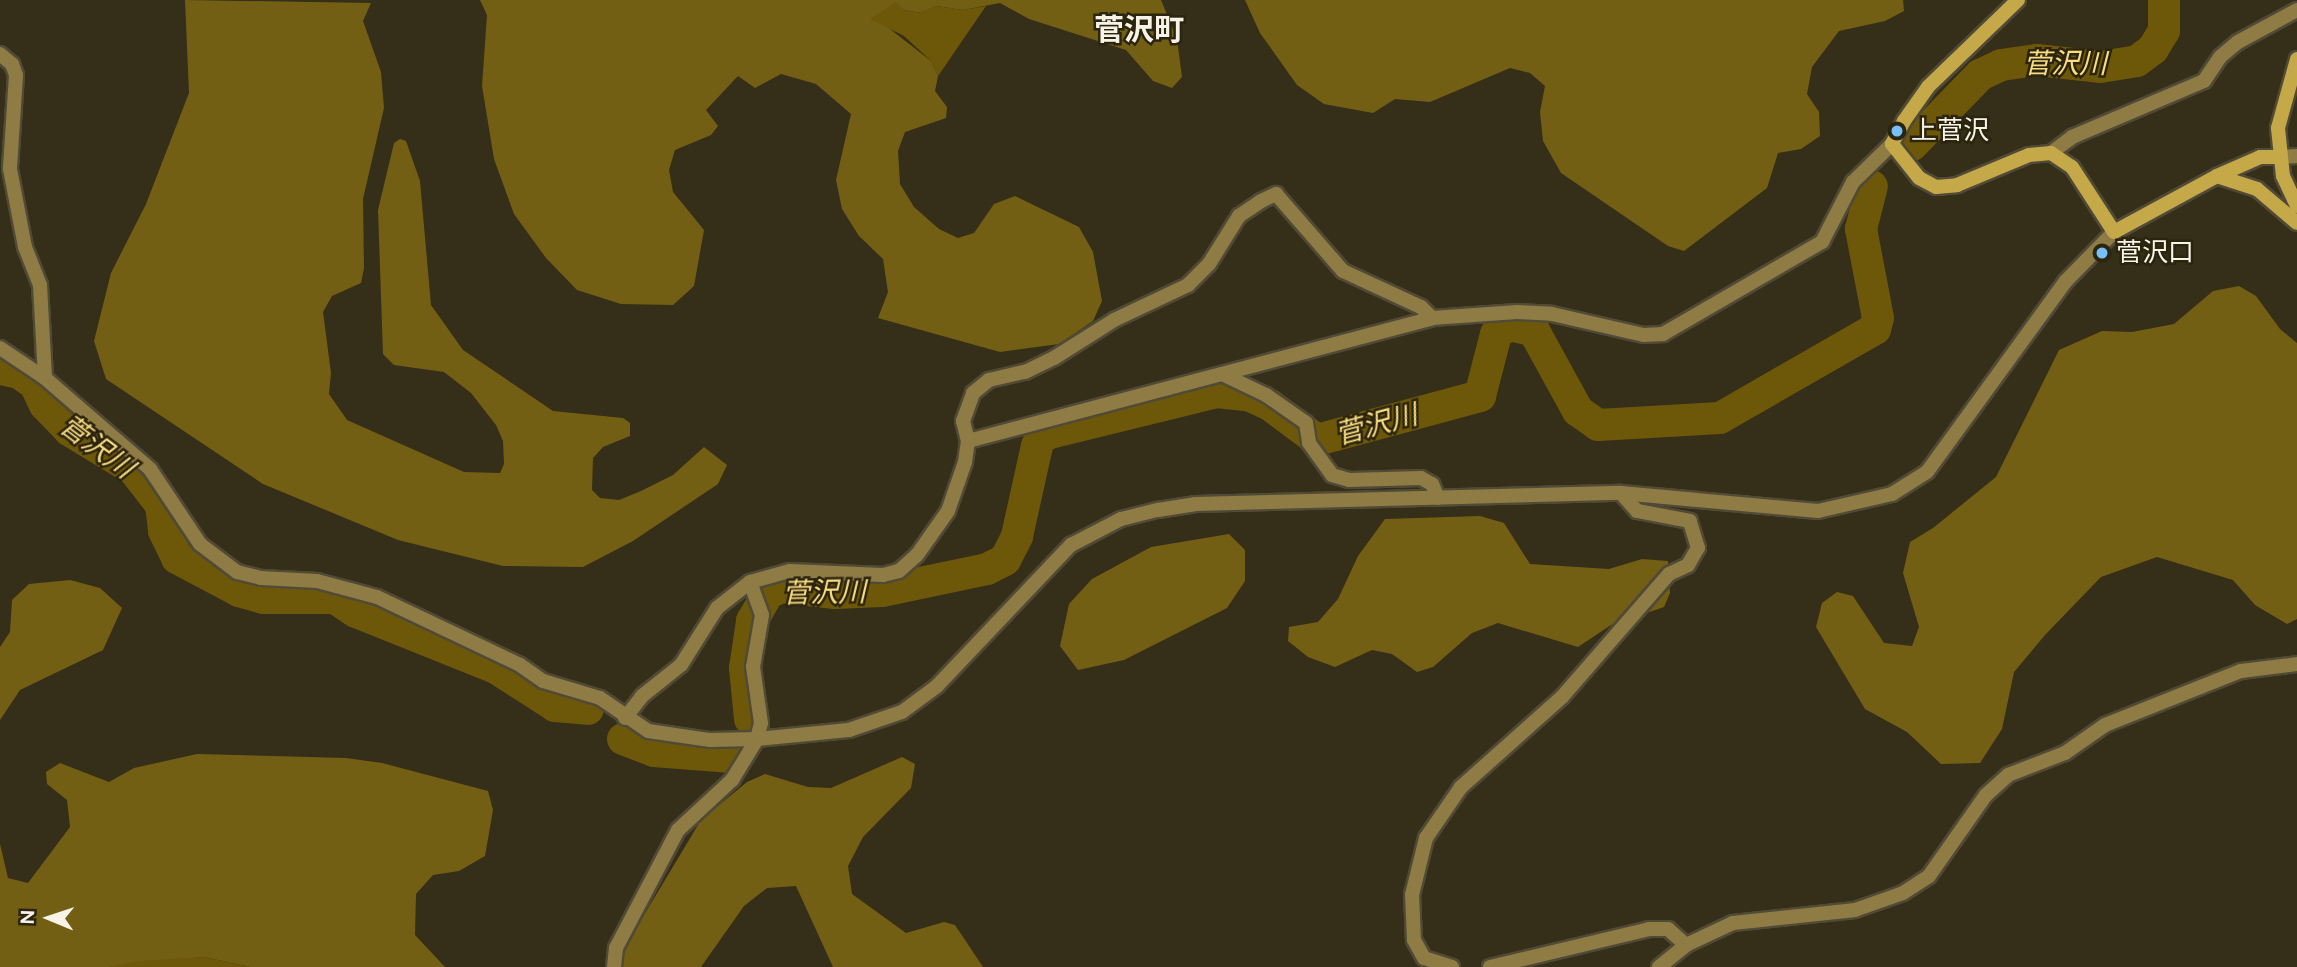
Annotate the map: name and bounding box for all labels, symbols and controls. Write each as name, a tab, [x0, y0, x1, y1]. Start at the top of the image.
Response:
district label: 菅沢町	[1094, 12, 1184, 48]
water label: 菅沢川	[2023, 46, 2107, 80]
place label: 上菅沢	[1911, 115, 1989, 147]
marker: 上菅沢	[1889, 123, 1905, 139]
place label: 菅沢口	[2116, 237, 2194, 269]
marker: 菅沢口	[2094, 245, 2110, 261]
water label: 菅沢川	[1331, 397, 1421, 451]
water label: 菅沢川	[53, 407, 141, 485]
water label: 菅沢川	[782, 574, 866, 610]
north arrow	[14, 883, 84, 953]
text: N	[16, 910, 39, 925]

